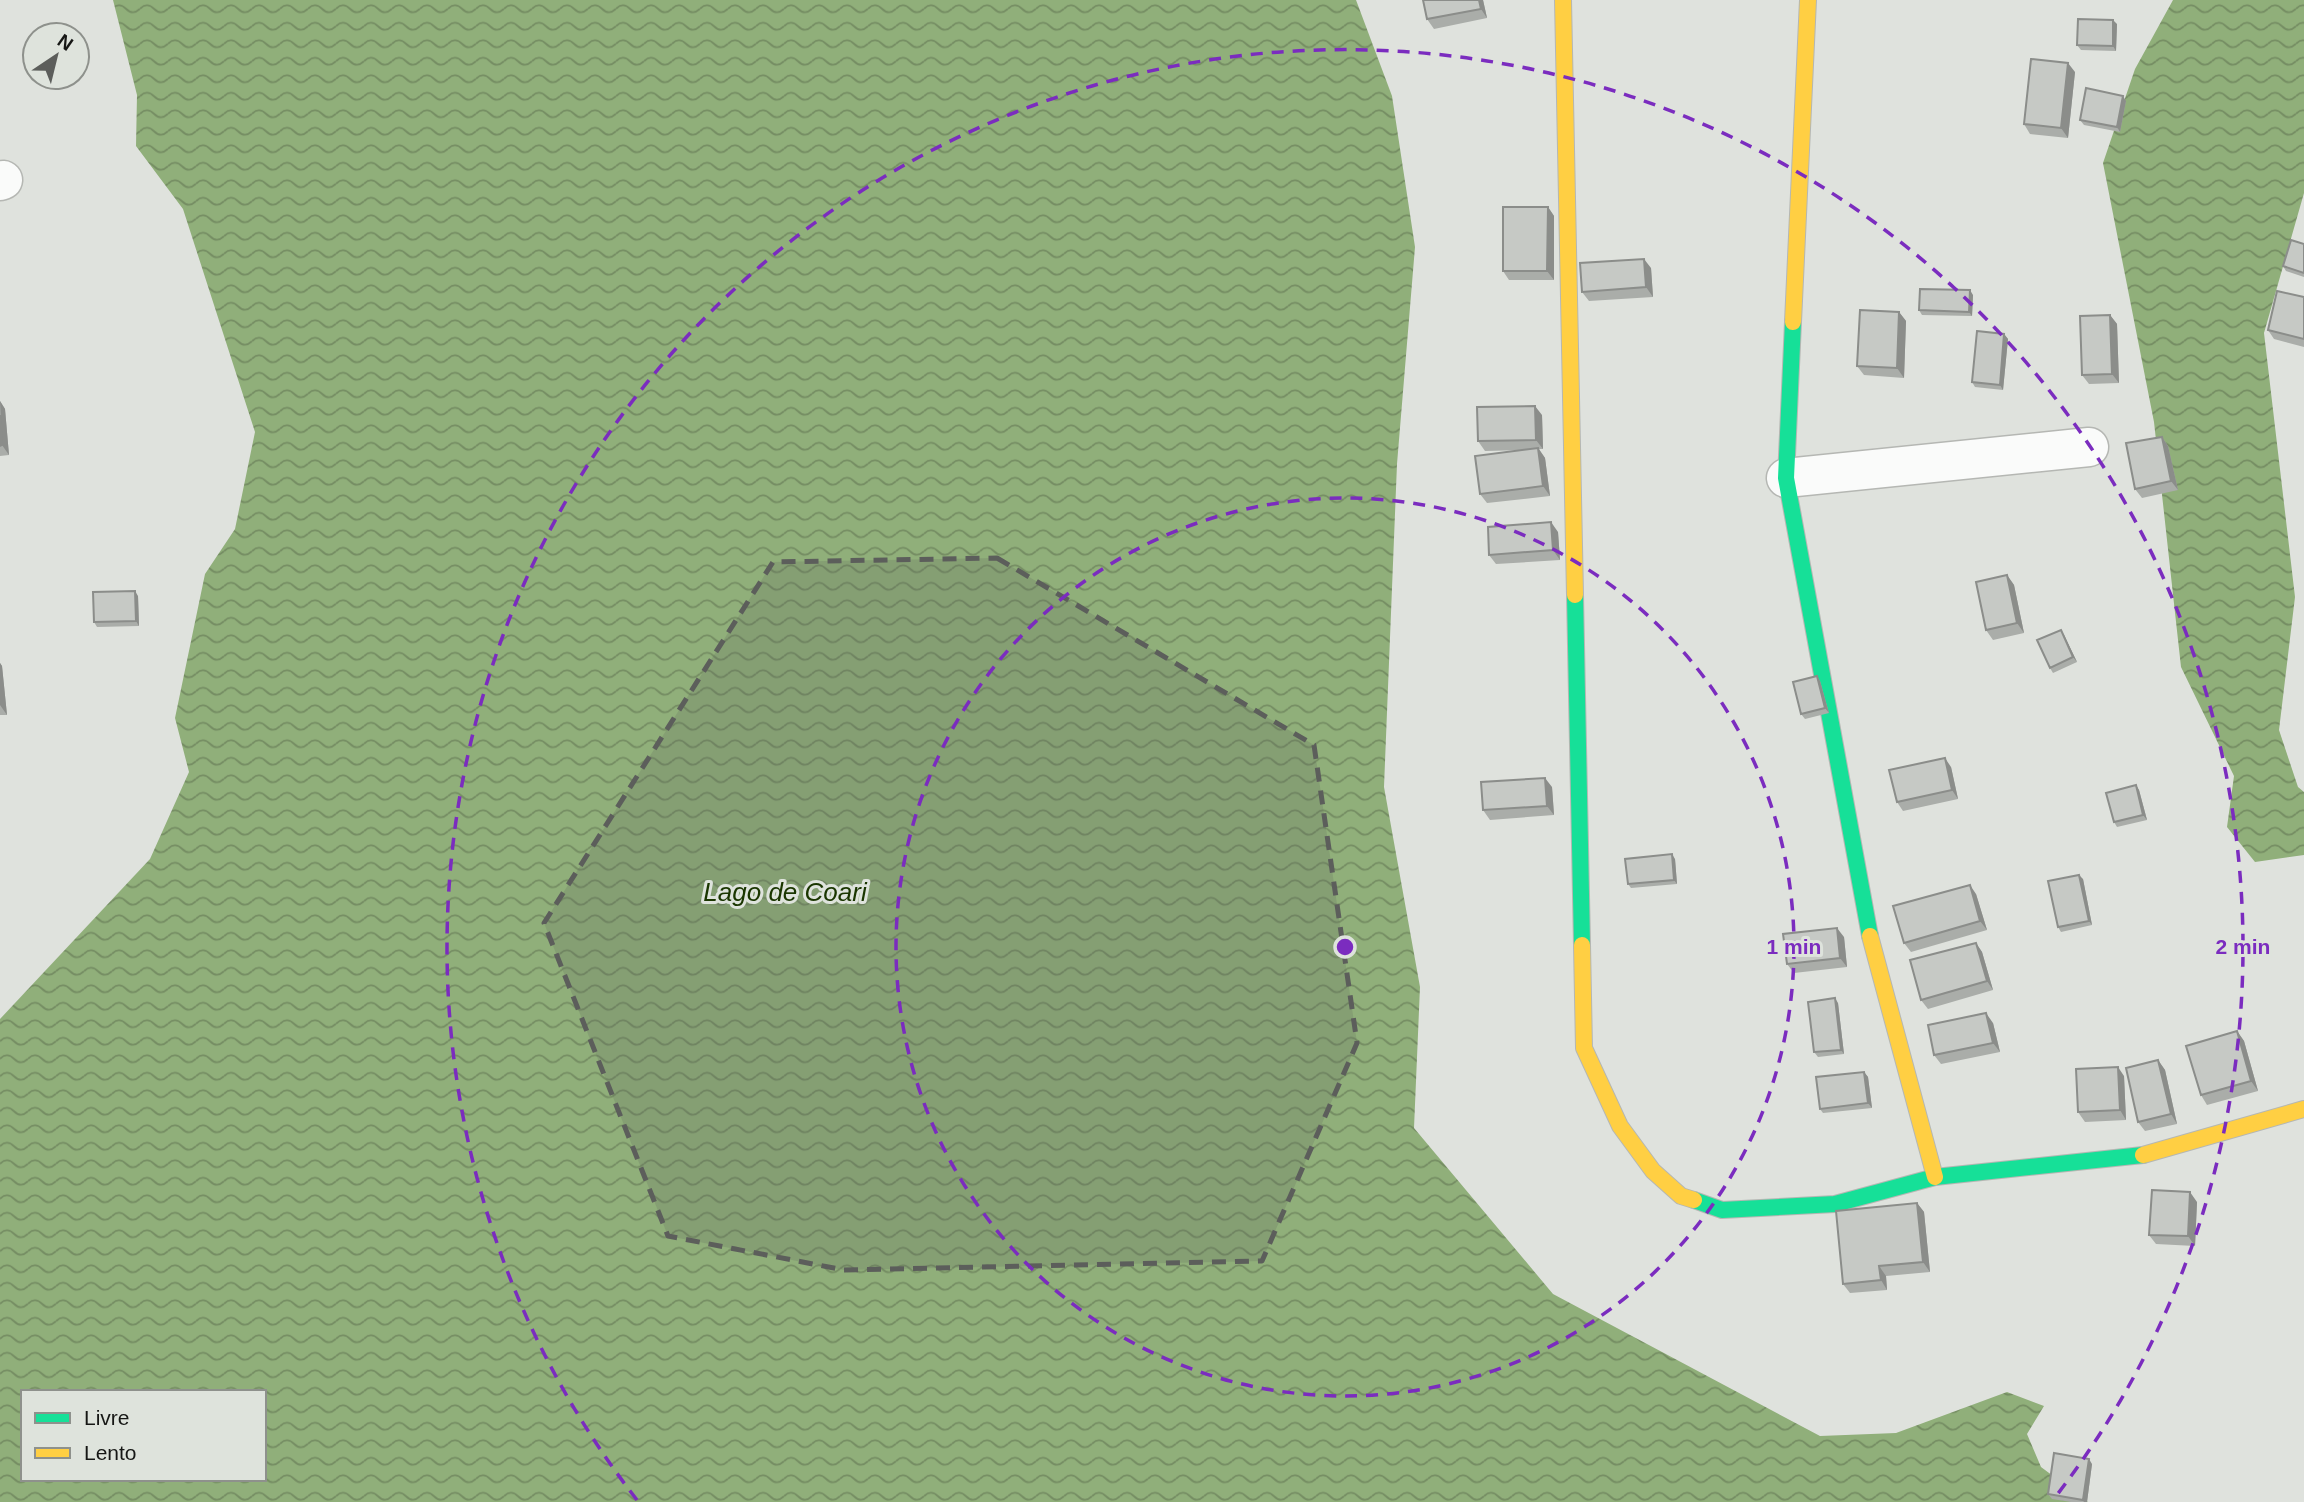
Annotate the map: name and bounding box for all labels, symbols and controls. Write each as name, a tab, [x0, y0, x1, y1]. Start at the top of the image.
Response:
north arrow	[21, 21, 91, 91]
text: N	[54, 30, 77, 55]
water label: Lago de Coari	[703, 877, 868, 907]
centre of rings	[1333, 935, 1357, 959]
text: 1 min	[1767, 935, 1821, 958]
text: 2 min	[2216, 935, 2270, 958]
legend	[21, 1390, 266, 1481]
text: Livre	[84, 1406, 130, 1429]
text: Lento	[84, 1441, 137, 1464]

